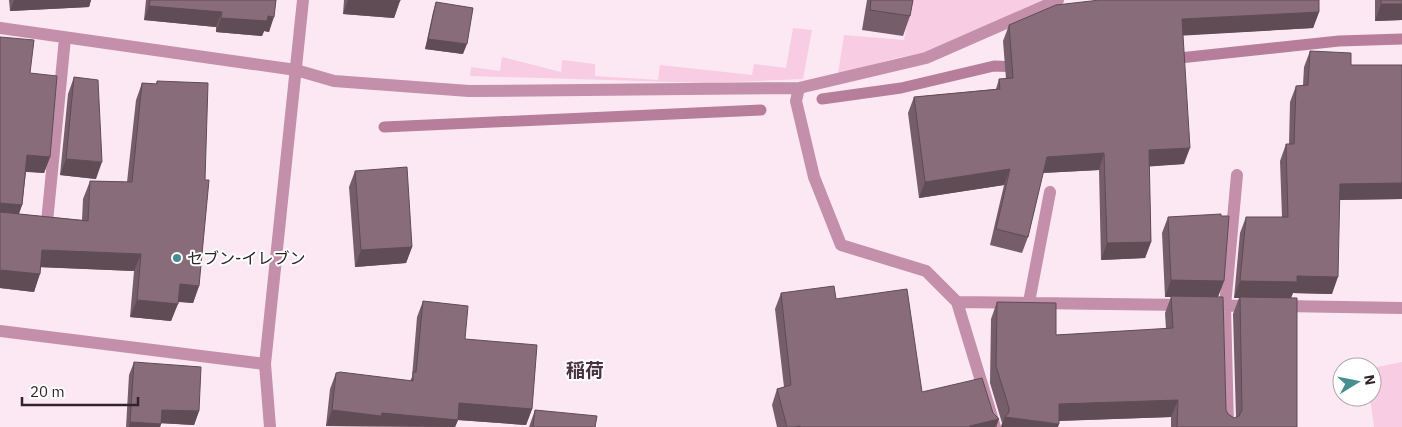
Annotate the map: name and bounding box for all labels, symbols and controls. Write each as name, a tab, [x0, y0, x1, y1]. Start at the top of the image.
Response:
place label: セブン-イレブン	[187, 248, 305, 268]
marker: セブン-イレブン	[171, 252, 183, 264]
north arrow	[1332, 357, 1382, 407]
district label: 稲荷	[566, 358, 604, 382]
text: N	[1360, 373, 1380, 386]
scale bar	[22, 374, 139, 406]
text: 20 m	[30, 382, 65, 401]

